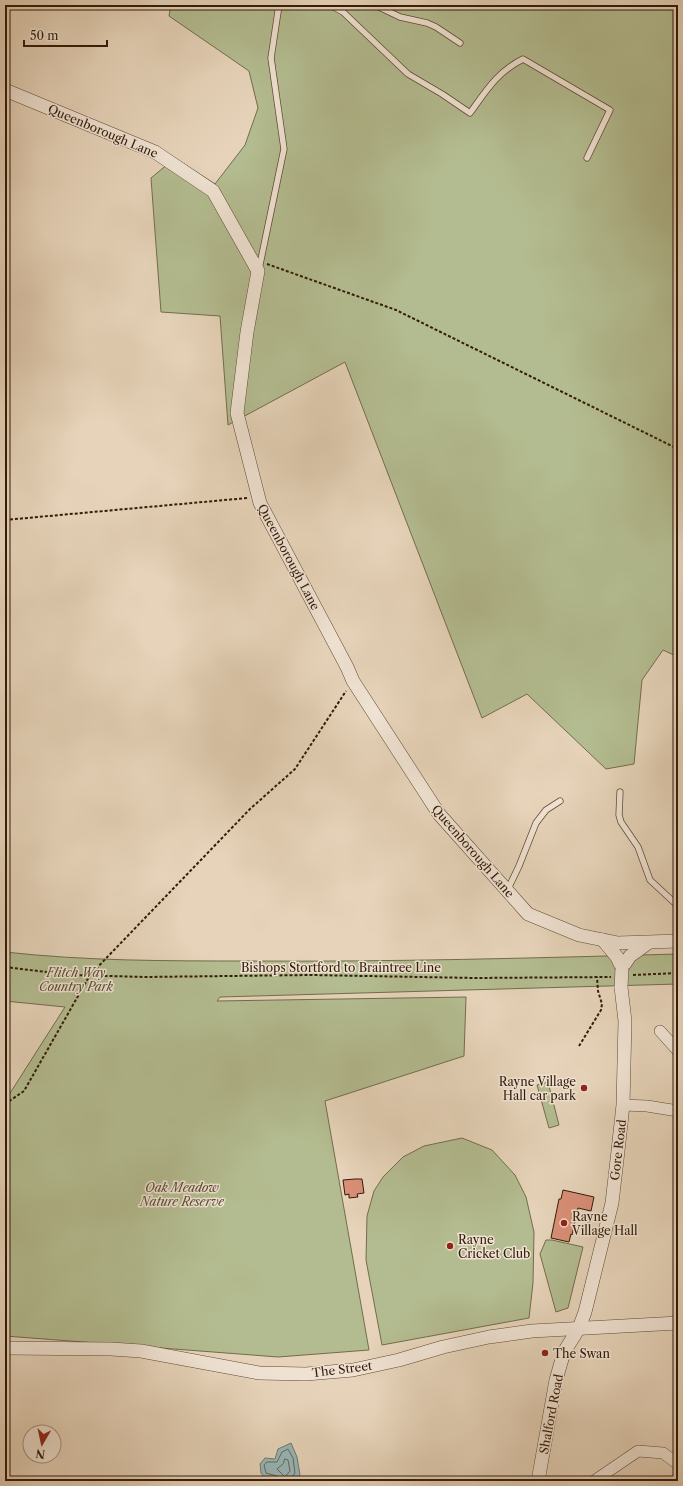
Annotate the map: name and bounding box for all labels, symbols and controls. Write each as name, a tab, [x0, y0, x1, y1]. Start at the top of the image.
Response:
scale bar	[24, 22, 107, 48]
text: 50 m	[30, 28, 59, 43]
street label: Queenborough Lane	[46, 101, 161, 161]
street label: Queenborough Lane	[255, 501, 323, 613]
street label: Queenborough Lane	[429, 802, 518, 901]
street label: Bishops Stortford to Braintree Line	[241, 960, 441, 975]
park label: Flitch Way Country Park	[39, 965, 114, 994]
place label: Rayne Village Hall car park	[499, 1074, 577, 1103]
marker: Rayne Village Hall car park	[579, 1083, 589, 1093]
street label: Gore Road	[607, 1118, 629, 1181]
park label: Oak Meadow Nature Reserve	[139, 1180, 225, 1209]
place label: Rayne Village Hall	[571, 1209, 638, 1238]
marker: Rayne Village Hall	[559, 1218, 569, 1228]
place label: Rayne Cricket Club	[458, 1232, 530, 1261]
marker: Rayne Cricket Club	[445, 1241, 455, 1251]
place label: The Swan	[553, 1346, 610, 1361]
marker: The Swan	[540, 1348, 550, 1358]
street label: The Street	[311, 1358, 374, 1380]
street label: Shalford Road	[536, 1372, 566, 1455]
north arrow	[22, 1424, 62, 1464]
text: N	[34, 1446, 46, 1462]

